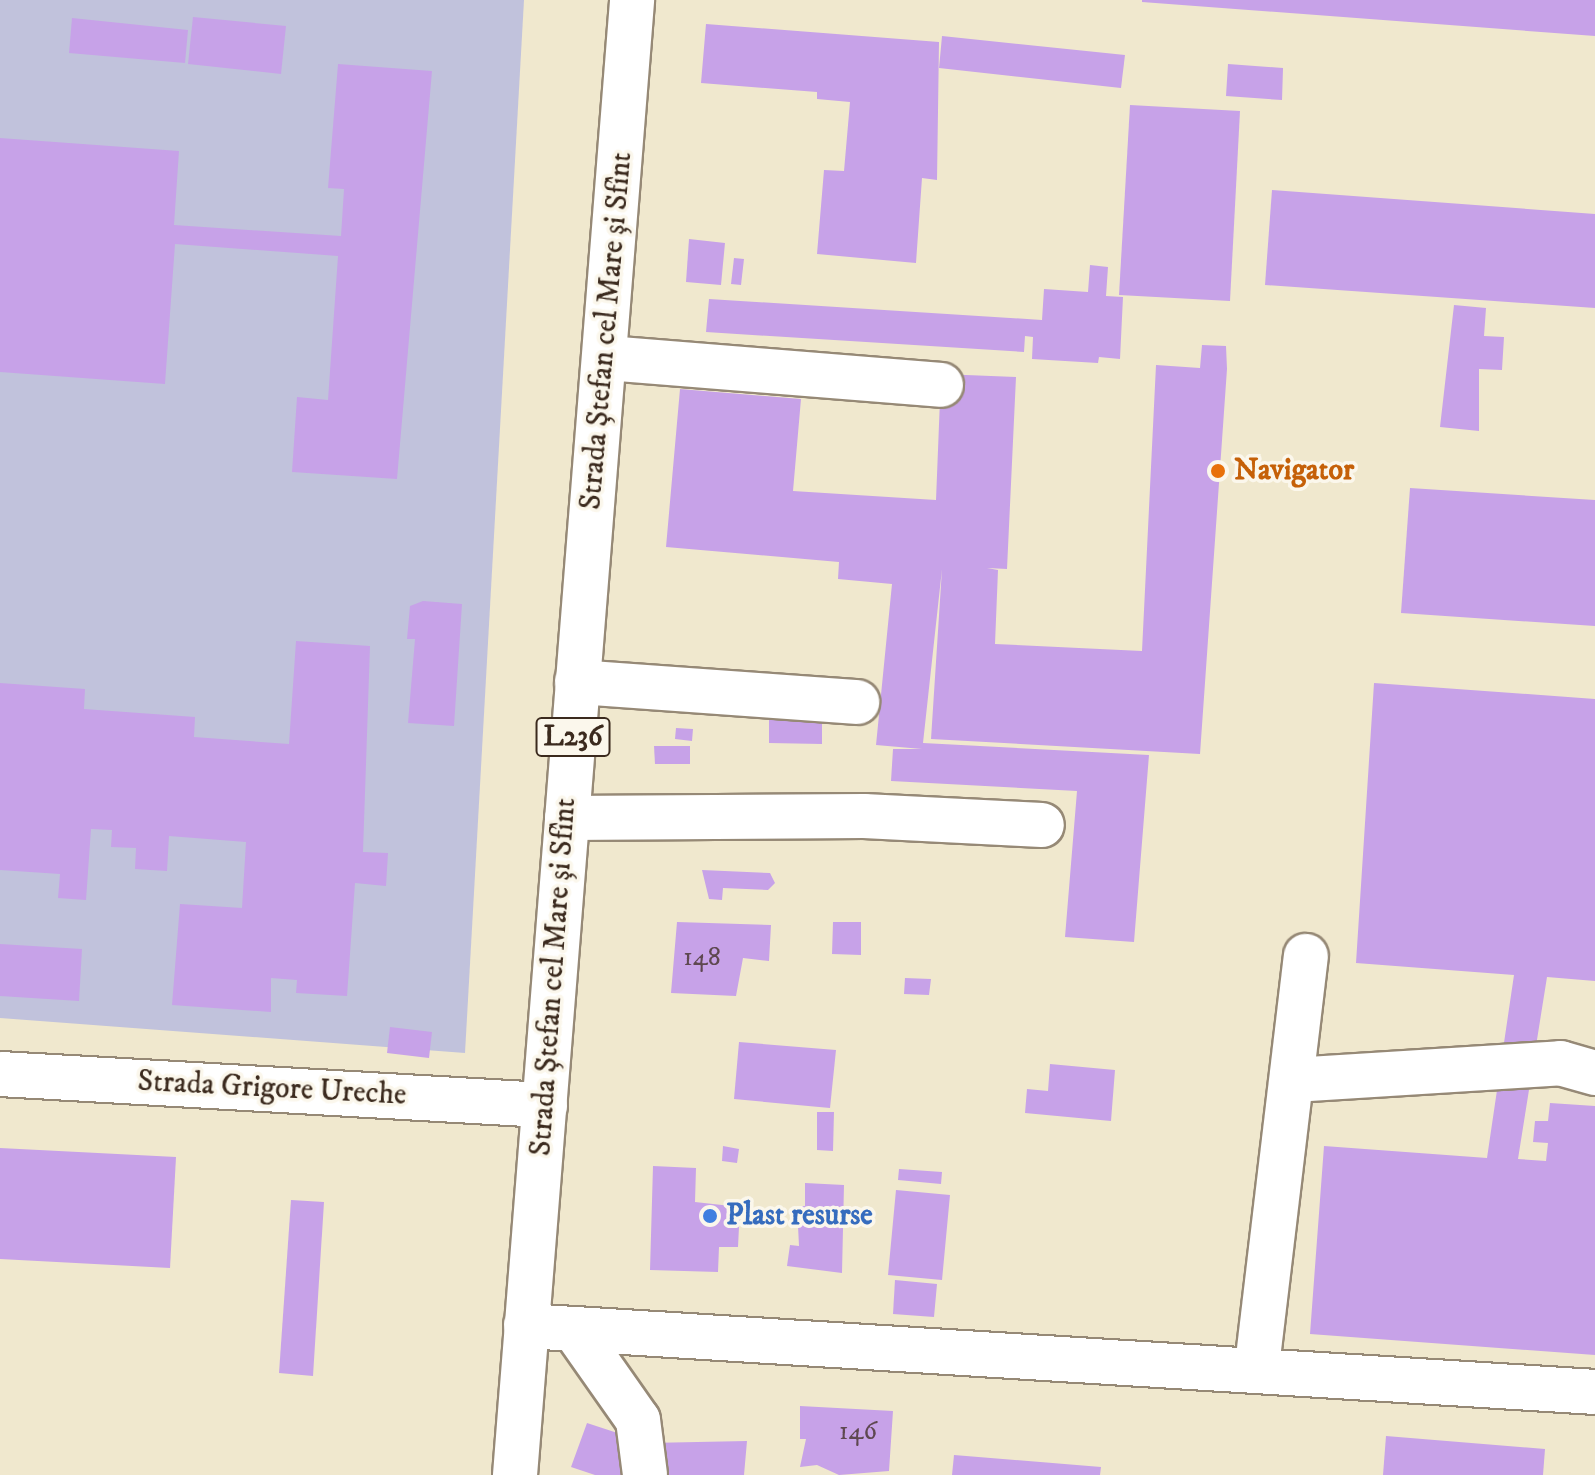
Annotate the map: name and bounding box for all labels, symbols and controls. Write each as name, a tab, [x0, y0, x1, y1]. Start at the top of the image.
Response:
street label: Strada Ștefan cel Mare și Sfînt	[573, 151, 641, 511]
place label: Navigator	[1234, 453, 1354, 489]
marker: Navigator	[1209, 462, 1227, 480]
road number: L236	[535, 713, 611, 761]
street label: Strada Ștefan cel Mare și Sfînt	[524, 797, 584, 1157]
house number: 148	[683, 942, 721, 974]
street label: Strada Grigore Ureche	[137, 1064, 407, 1114]
place label: Plast resurse	[726, 1198, 873, 1234]
marker: Plast resurse	[701, 1207, 719, 1225]
house number: 146	[839, 1416, 877, 1448]

